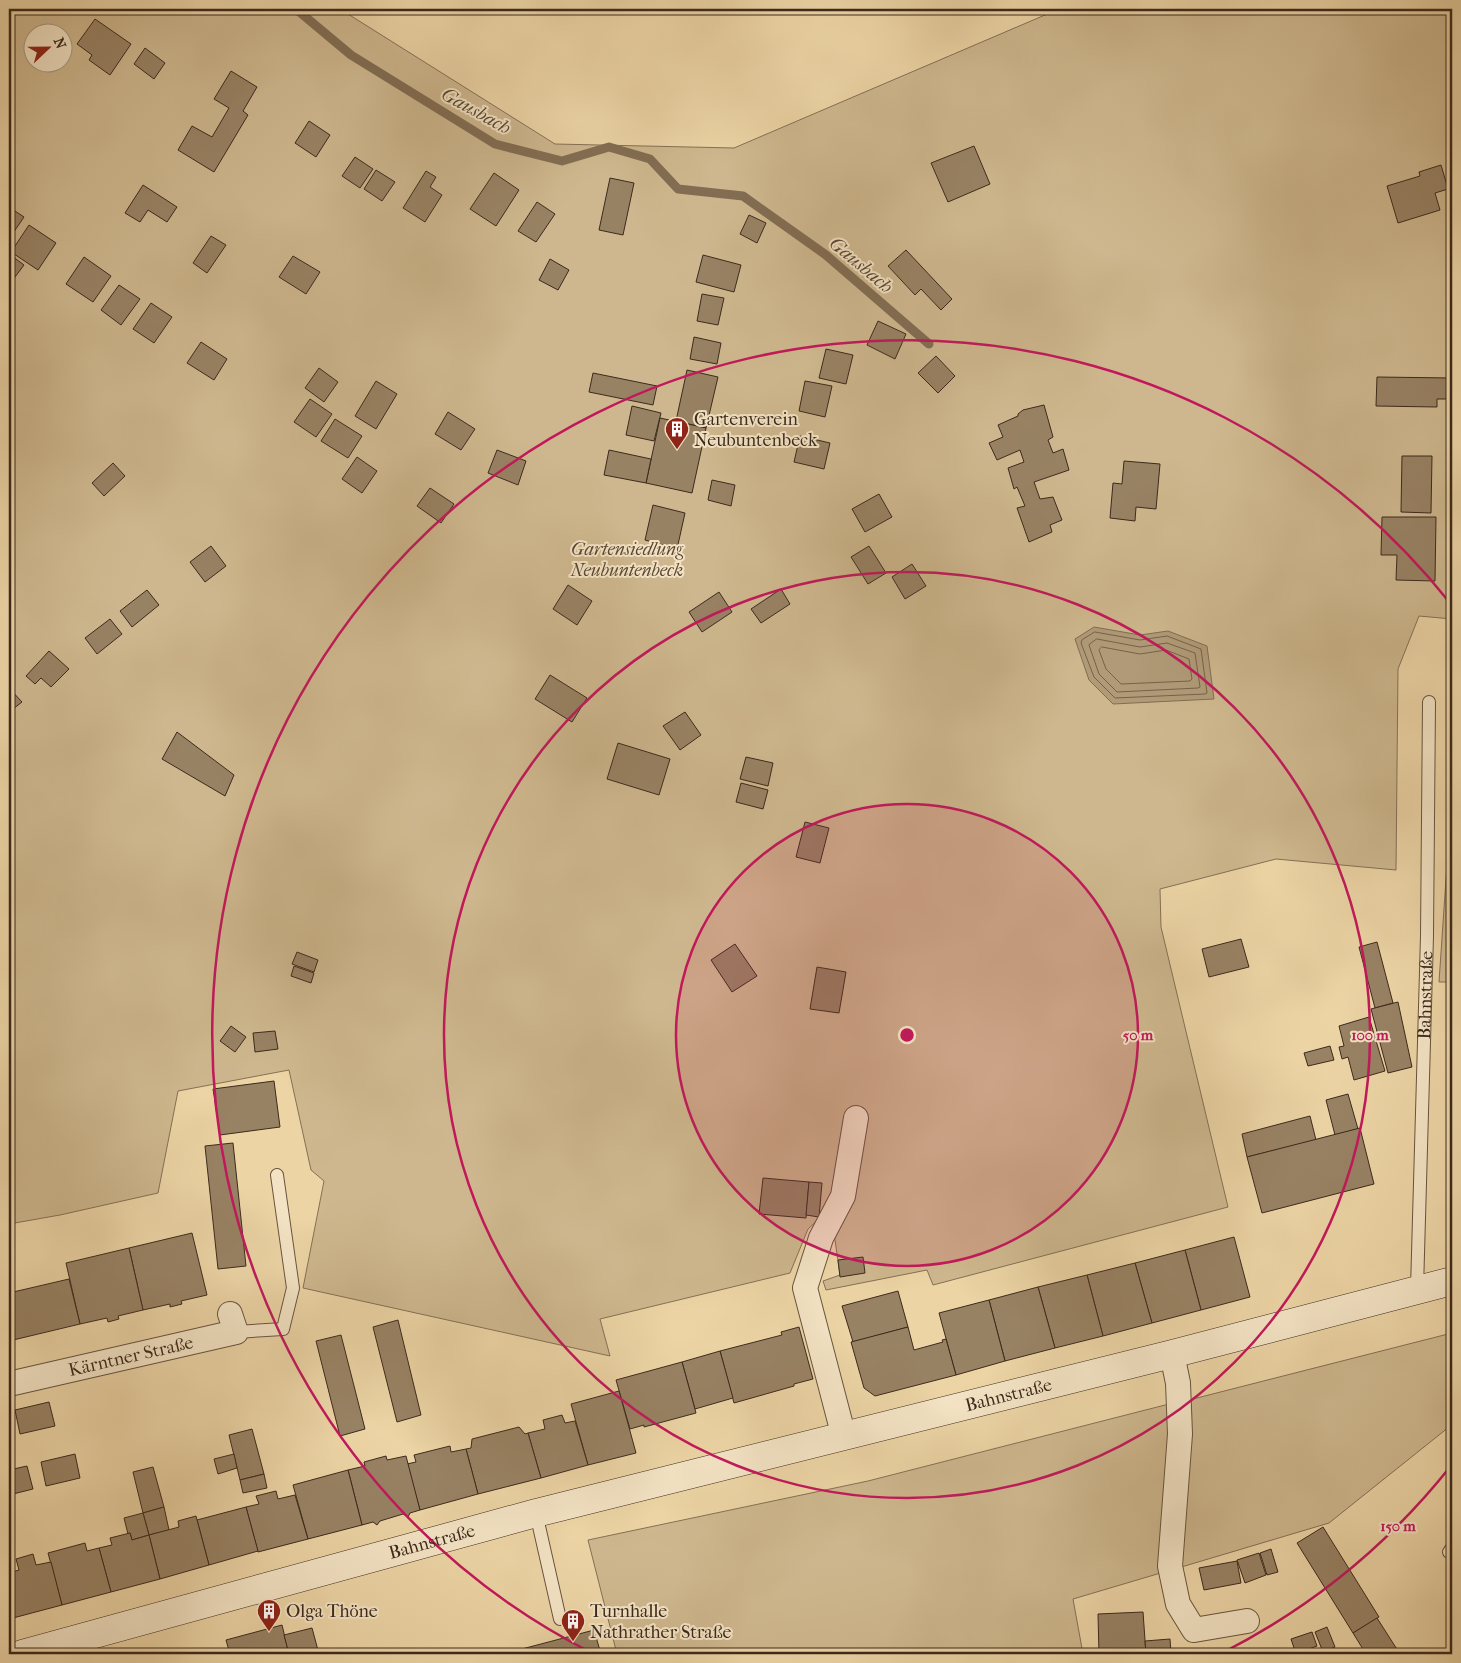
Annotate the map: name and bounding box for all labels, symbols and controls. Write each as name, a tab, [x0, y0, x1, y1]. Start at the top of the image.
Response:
north arrow	[22, 22, 72, 72]
text: N	[50, 35, 70, 52]
water label: Gausbach	[437, 83, 515, 139]
water label: Gausbach	[825, 232, 897, 298]
place label: Gartenverein Neubuntenbeck	[694, 409, 818, 451]
building icon: Gartenverein Neubuntenbeck	[664, 416, 690, 450]
park label: Gartensiedlung Neubuntenbeck	[570, 539, 684, 581]
street label: Bahnstraße	[1414, 951, 1437, 1040]
centre of rings	[898, 1026, 916, 1044]
text: 50 m	[1123, 1026, 1154, 1044]
text: 100 m	[1351, 1026, 1389, 1044]
street label: Kärntner Straße	[66, 1332, 195, 1381]
street label: Bahnstraße	[963, 1374, 1054, 1416]
text: 150 m	[1380, 1517, 1416, 1535]
street label: Bahnstraße	[386, 1520, 477, 1563]
building icon: Olga Thöne	[256, 1598, 282, 1632]
place label: Olga Thöne	[286, 1601, 378, 1622]
place label: Turnhalle Nathrather Straße	[590, 1601, 732, 1643]
building icon: Turnhalle Nathrather Straße	[560, 1608, 586, 1642]

